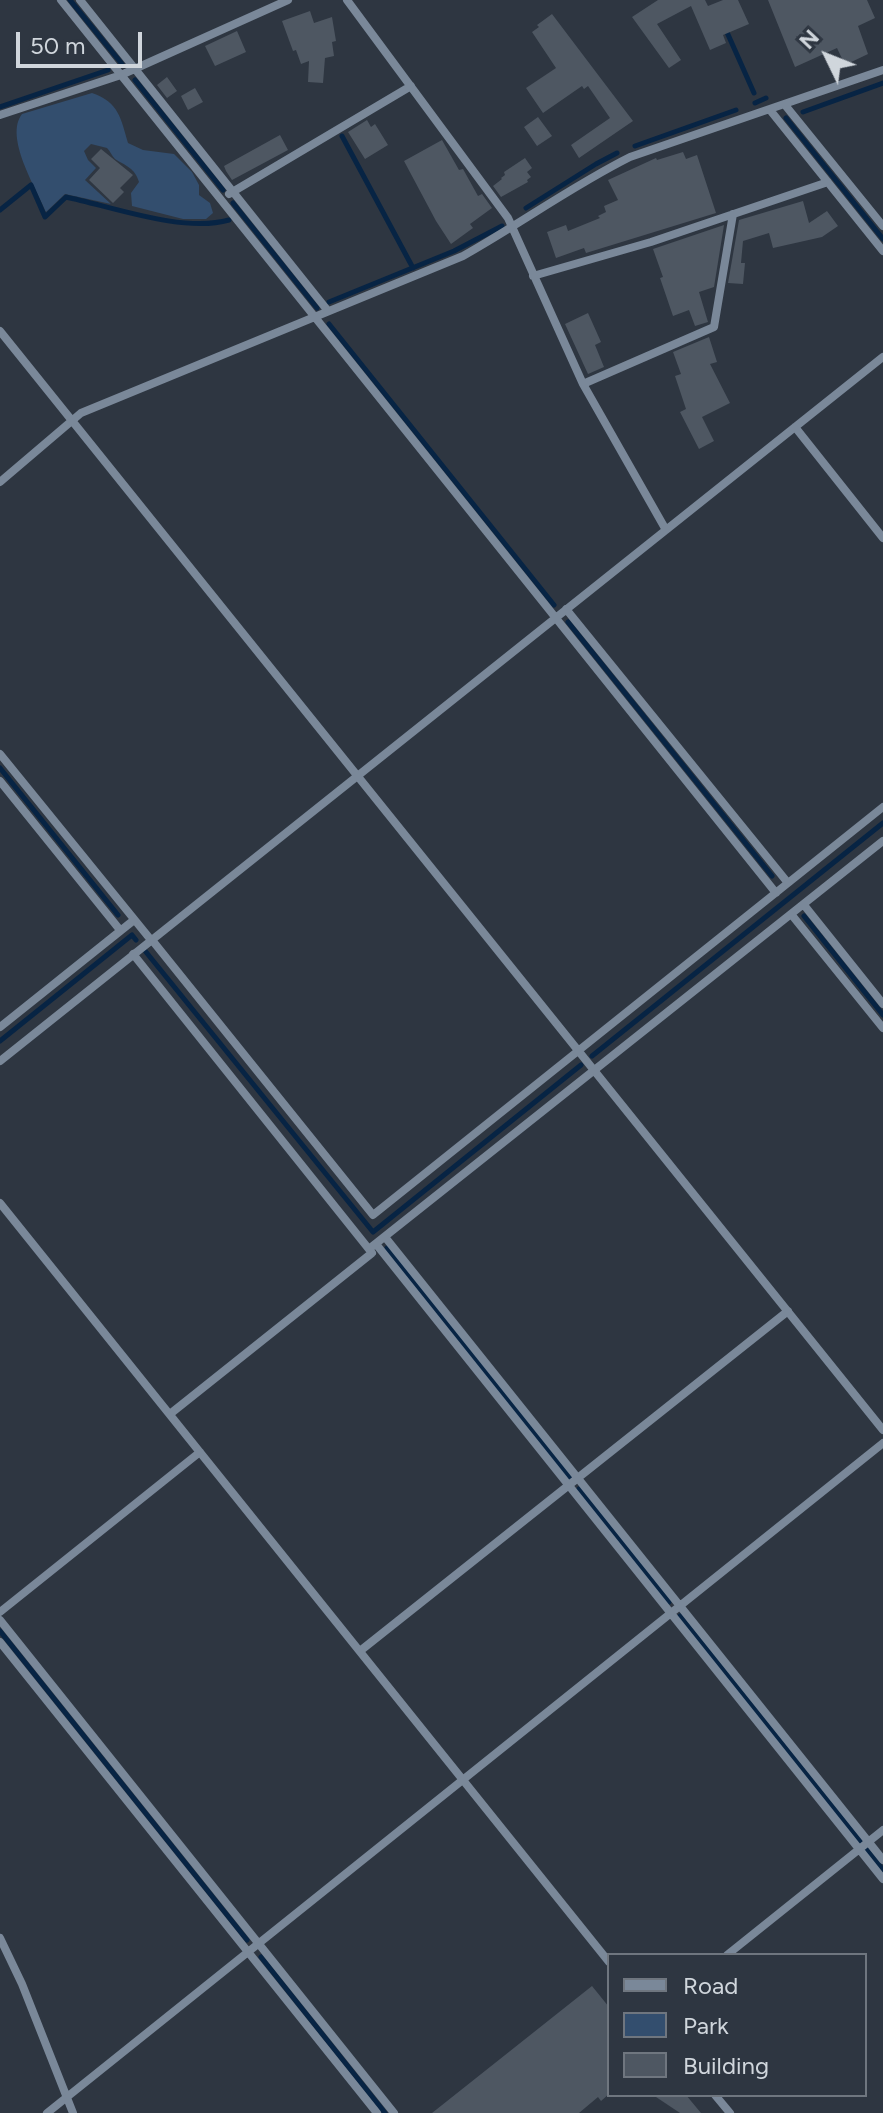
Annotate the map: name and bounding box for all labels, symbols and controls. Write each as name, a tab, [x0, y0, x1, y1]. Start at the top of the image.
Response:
scale bar	[20, 16, 146, 66]
north arrow	[787, 16, 867, 96]
text: N	[793, 24, 825, 55]
text: 50 m	[30, 31, 86, 60]
legend	[607, 1953, 867, 2097]
text: Road	[683, 1971, 738, 2000]
text: Park	[683, 2011, 729, 2040]
text: Building	[683, 2051, 769, 2080]

